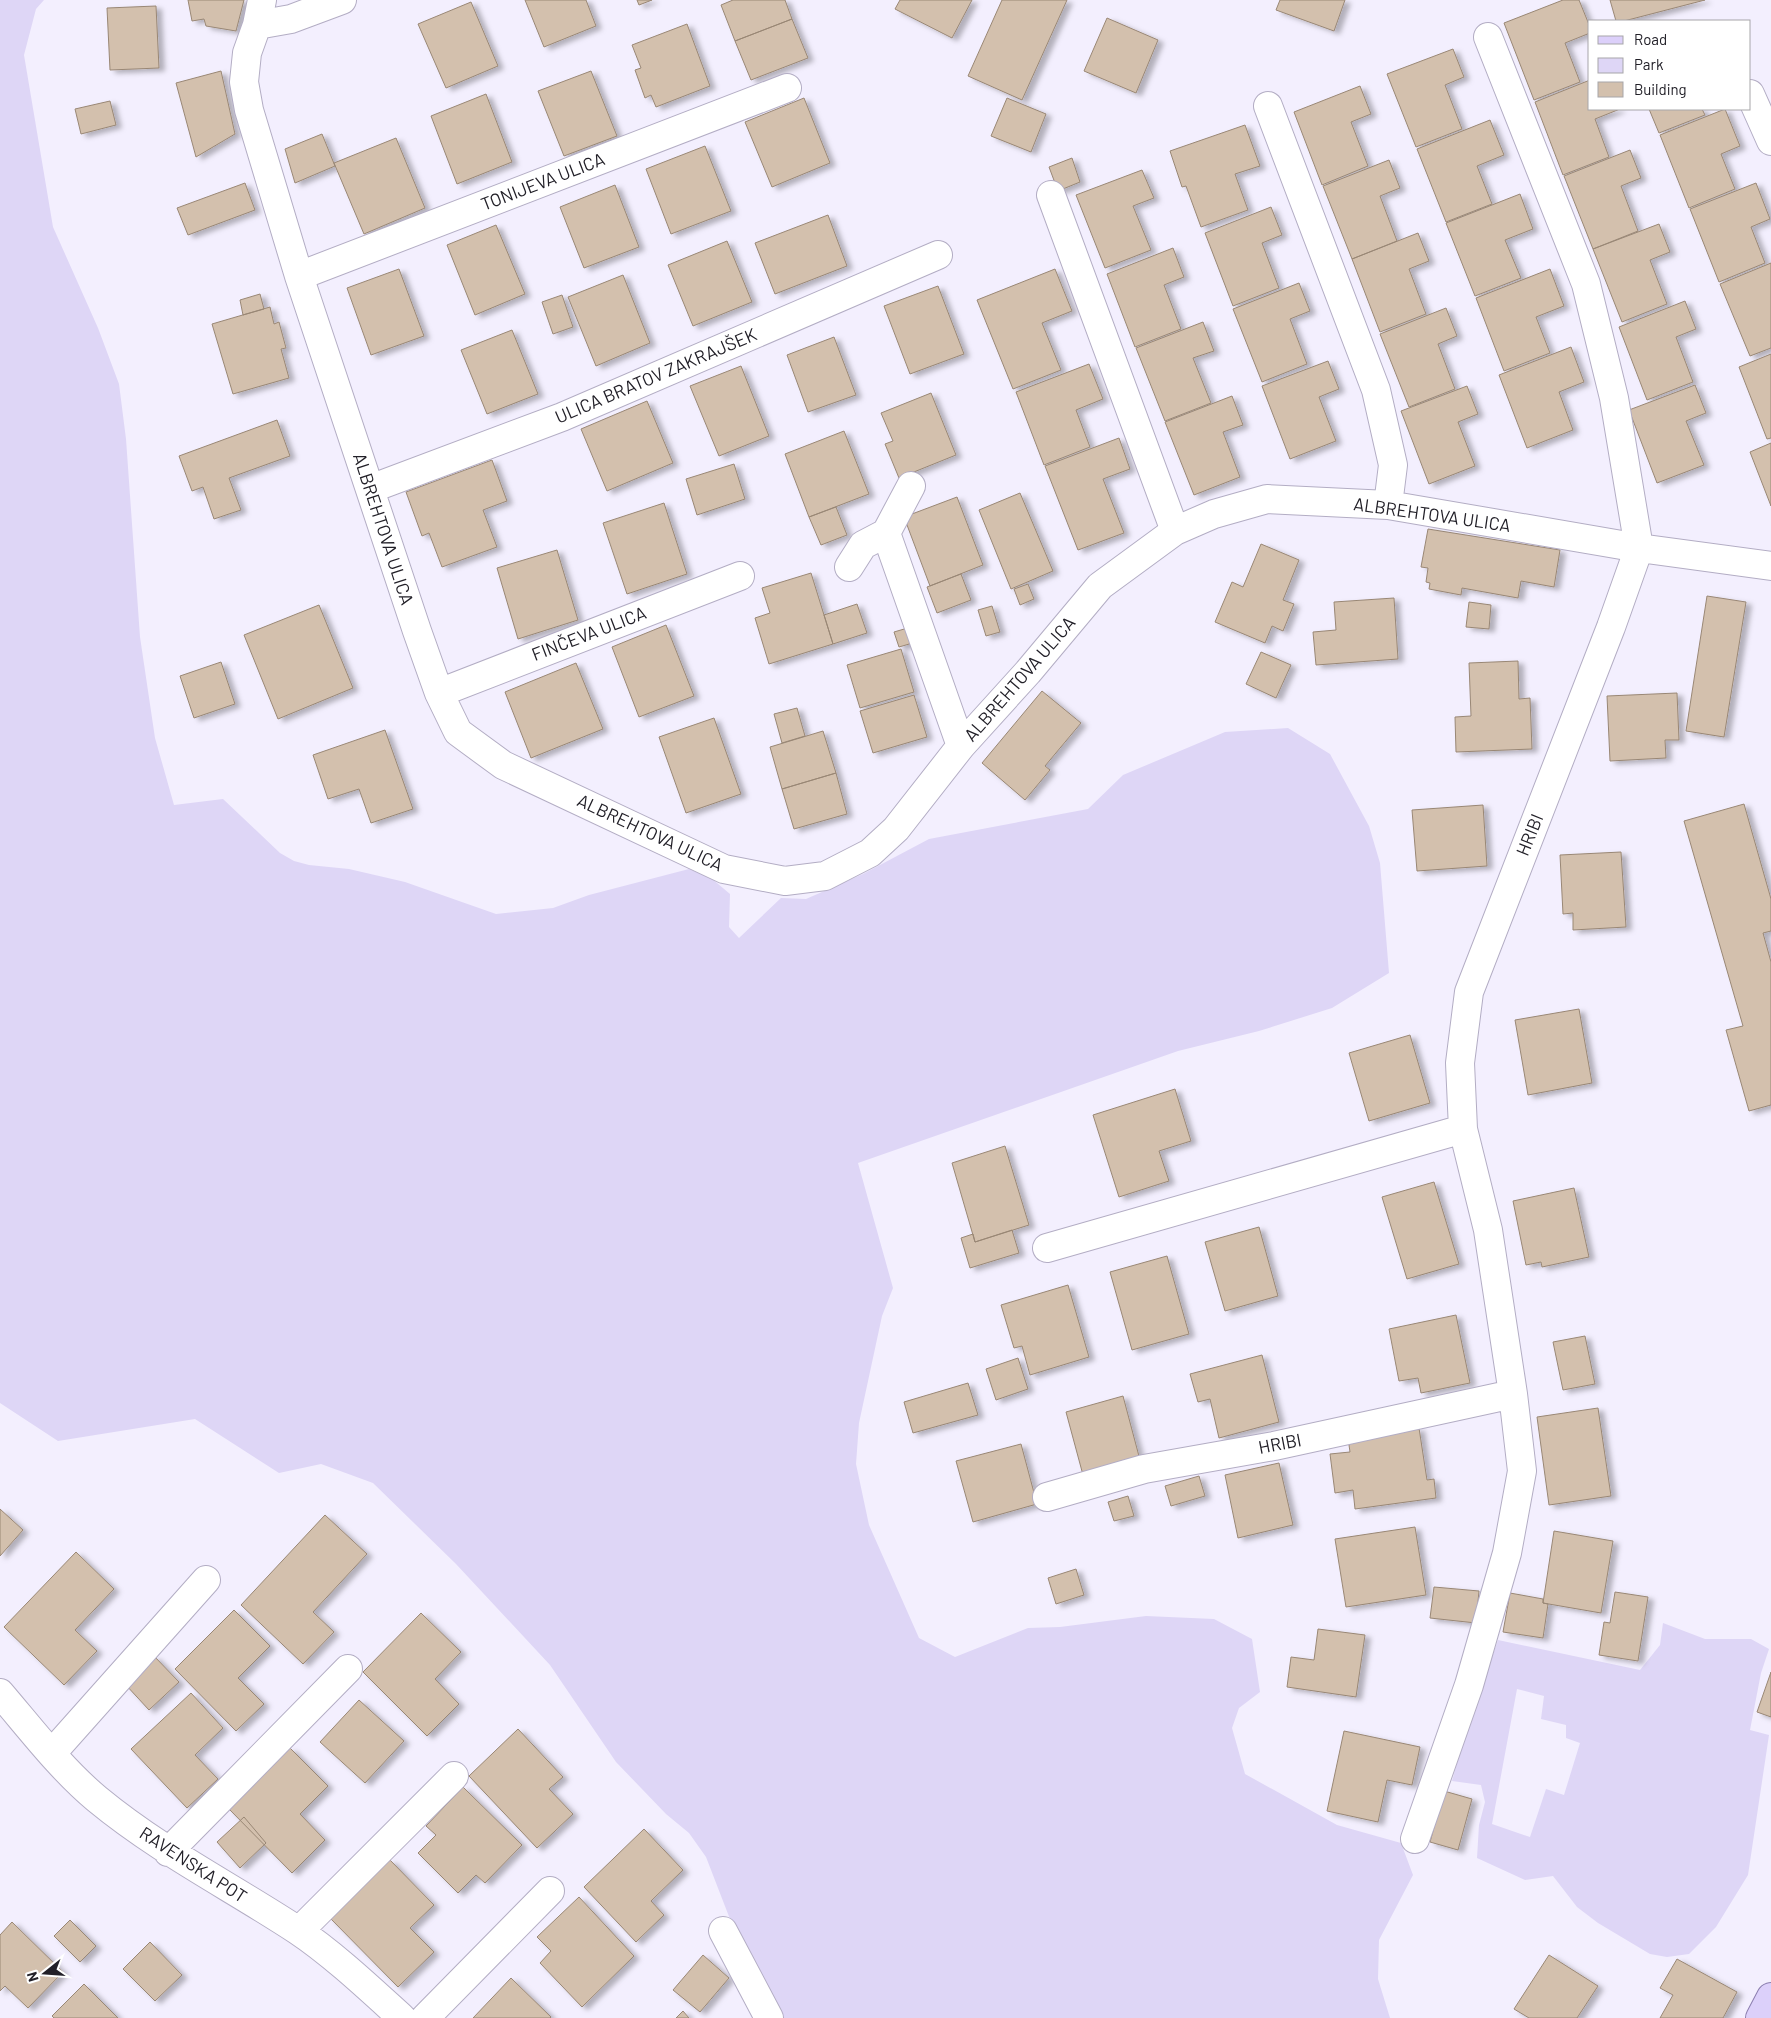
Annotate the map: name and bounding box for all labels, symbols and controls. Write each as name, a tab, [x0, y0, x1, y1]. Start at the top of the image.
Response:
legend	[1588, 20, 1751, 110]
text: Road	[1634, 30, 1667, 48]
text: Park	[1634, 55, 1664, 73]
text: Building	[1634, 80, 1687, 98]
street label: TONIJEVA ULICA	[478, 147, 608, 215]
street label: ULICA BRATOV ZAKRAJŠEK	[551, 323, 760, 428]
street label: ALBREHTOVA ULICA	[349, 450, 419, 607]
street label: ALBREHTOVA ULICA	[1352, 492, 1512, 536]
street label: FINČEVA ULICA	[528, 601, 649, 665]
street label: ALBREHTOVA ULICA	[959, 611, 1080, 745]
street label: ALBREHTOVA ULICA	[574, 789, 727, 876]
street label: HRIBI	[1511, 810, 1547, 859]
street label: HRIBI	[1256, 1428, 1303, 1458]
street label: RAVENSKA POT	[136, 1821, 251, 1907]
north arrow	[20, 1948, 70, 1998]
text: N	[23, 1970, 42, 1984]

